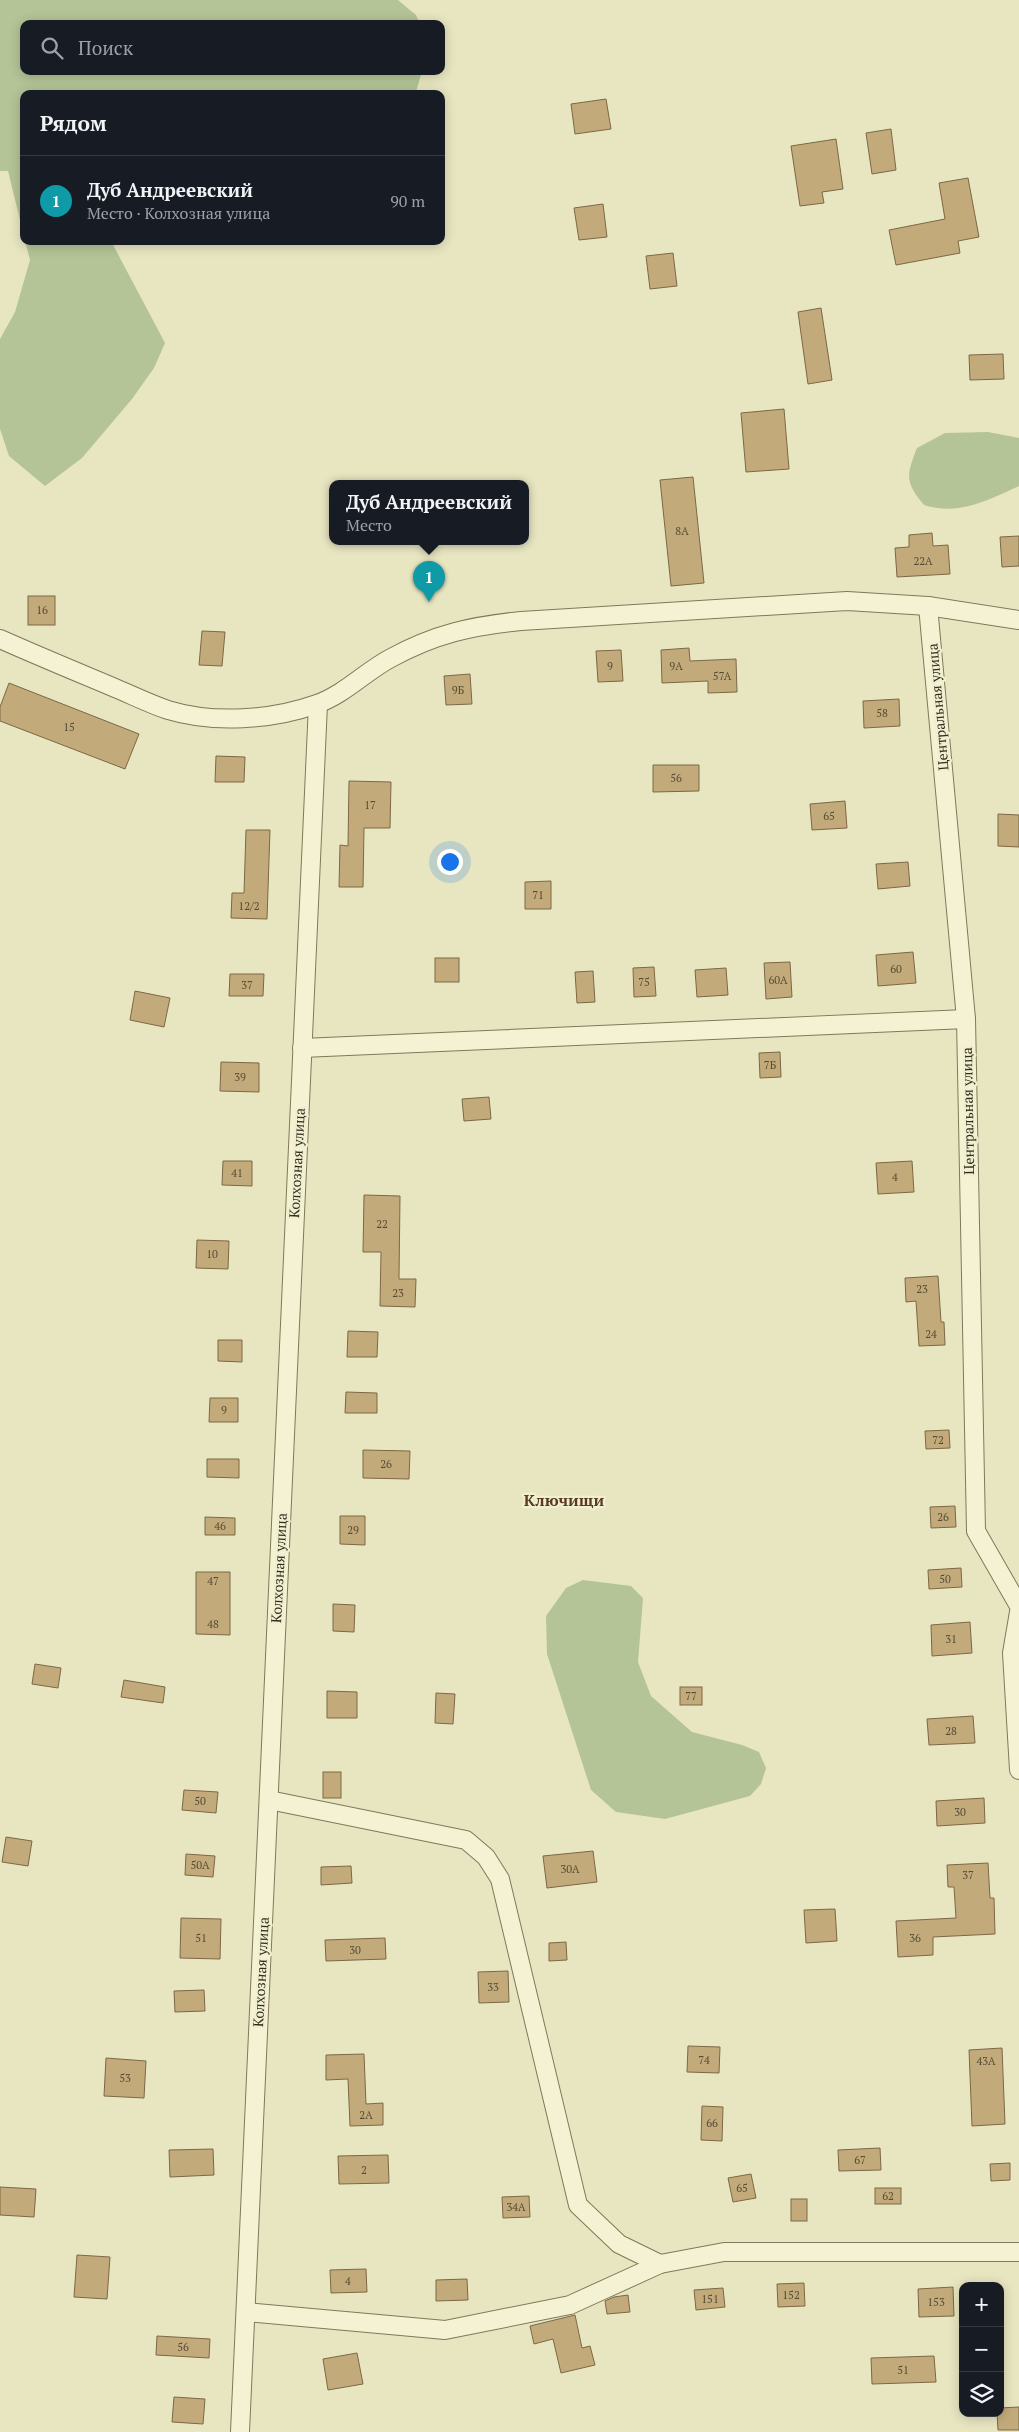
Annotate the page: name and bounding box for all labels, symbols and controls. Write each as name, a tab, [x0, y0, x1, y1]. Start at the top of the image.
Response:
search box	[20, 20, 445, 75]
icon: search	[38, 34, 66, 62]
text: Поиск	[78, 35, 133, 60]
text: Рядом	[40, 109, 107, 137]
text: Дуб Андреевский	[87, 177, 253, 202]
text: 1	[51, 190, 61, 212]
text: 90 m	[390, 190, 425, 212]
text: Место · Колхозная улица	[87, 202, 270, 224]
popup	[329, 480, 529, 545]
text: Дуб Андреевский	[346, 489, 512, 514]
text: Место	[346, 514, 392, 536]
house number: 8А	[675, 524, 689, 538]
house number: 22А	[913, 554, 933, 568]
pin: 1	[413, 561, 445, 602]
house number: 16	[36, 603, 48, 617]
street label: Центральная улица	[922, 643, 953, 771]
house number: 9	[607, 659, 613, 673]
house number: 9А	[669, 659, 683, 673]
house number: 57А	[713, 669, 732, 683]
house number: 9Б	[452, 683, 465, 697]
house number: 58	[876, 706, 888, 720]
house number: 15	[63, 720, 75, 734]
house number: 56	[670, 771, 682, 785]
house number: 17	[364, 798, 376, 812]
house number: 65	[823, 809, 835, 823]
your location	[437, 849, 463, 875]
house number: 71	[532, 888, 544, 902]
house number: 12/2	[238, 899, 260, 913]
house number: 60	[890, 962, 902, 976]
house number: 60А	[768, 973, 788, 987]
house number: 75	[638, 975, 650, 989]
house number: 37	[241, 978, 253, 992]
street label: Центральная улица	[957, 1047, 978, 1175]
house number: 7Б	[764, 1058, 777, 1072]
house number: 39	[234, 1070, 246, 1084]
street label: Колхозная улица	[284, 1108, 309, 1218]
house number: 41	[231, 1166, 243, 1180]
house number: 4	[892, 1170, 898, 1184]
house number: 22	[376, 1217, 388, 1231]
house number: 10	[206, 1247, 218, 1261]
house number: 23	[916, 1282, 928, 1296]
house number: 23	[392, 1286, 404, 1300]
house number: 24	[925, 1327, 937, 1341]
house number: 9	[221, 1403, 227, 1417]
house number: 72	[932, 1433, 944, 1447]
house number: 26	[380, 1457, 392, 1471]
district label: Ключищи	[524, 1489, 604, 1511]
house number: 26	[937, 1510, 949, 1524]
street label: Колхозная улица	[266, 1513, 291, 1623]
house number: 46	[214, 1519, 226, 1533]
house number: 29	[347, 1523, 359, 1537]
house number: 50	[939, 1572, 951, 1586]
house number: 47	[207, 1574, 219, 1588]
house number: 48	[207, 1617, 219, 1631]
house number: 31	[945, 1632, 957, 1646]
house number: 77	[685, 1689, 697, 1703]
house number: 28	[945, 1724, 957, 1738]
house number: 50	[194, 1794, 206, 1808]
house number: 30	[954, 1805, 966, 1819]
house number: 50А	[190, 1858, 210, 1872]
house number: 30А	[560, 1862, 580, 1876]
house number: 37	[962, 1868, 974, 1882]
street label: Колхозная улица	[248, 1917, 273, 2027]
house number: 51	[195, 1931, 207, 1945]
house number: 36	[909, 1931, 921, 1945]
house number: 30	[349, 1943, 361, 1957]
house number: 33	[487, 1980, 499, 1994]
house number: 74	[698, 2053, 710, 2067]
house number: 43А	[976, 2054, 996, 2068]
house number: 53	[119, 2071, 131, 2085]
house number: 2А	[359, 2108, 373, 2122]
house number: 66	[706, 2116, 718, 2130]
house number: 67	[854, 2153, 866, 2167]
house number: 2	[361, 2163, 367, 2177]
house number: 65	[736, 2181, 748, 2195]
house number: 62	[882, 2189, 894, 2203]
house number: 34А	[506, 2200, 526, 2214]
house number: 4	[345, 2274, 351, 2288]
map controls	[959, 2282, 1004, 2417]
button: +	[959, 2282, 1004, 2327]
house number: 152	[782, 2288, 800, 2302]
house number: 151	[701, 2292, 719, 2306]
house number: 153	[927, 2295, 945, 2309]
button: −	[959, 2327, 1004, 2372]
house number: 56	[177, 2340, 189, 2354]
house number: 51	[897, 2363, 909, 2377]
button: layers	[959, 2372, 1004, 2417]

